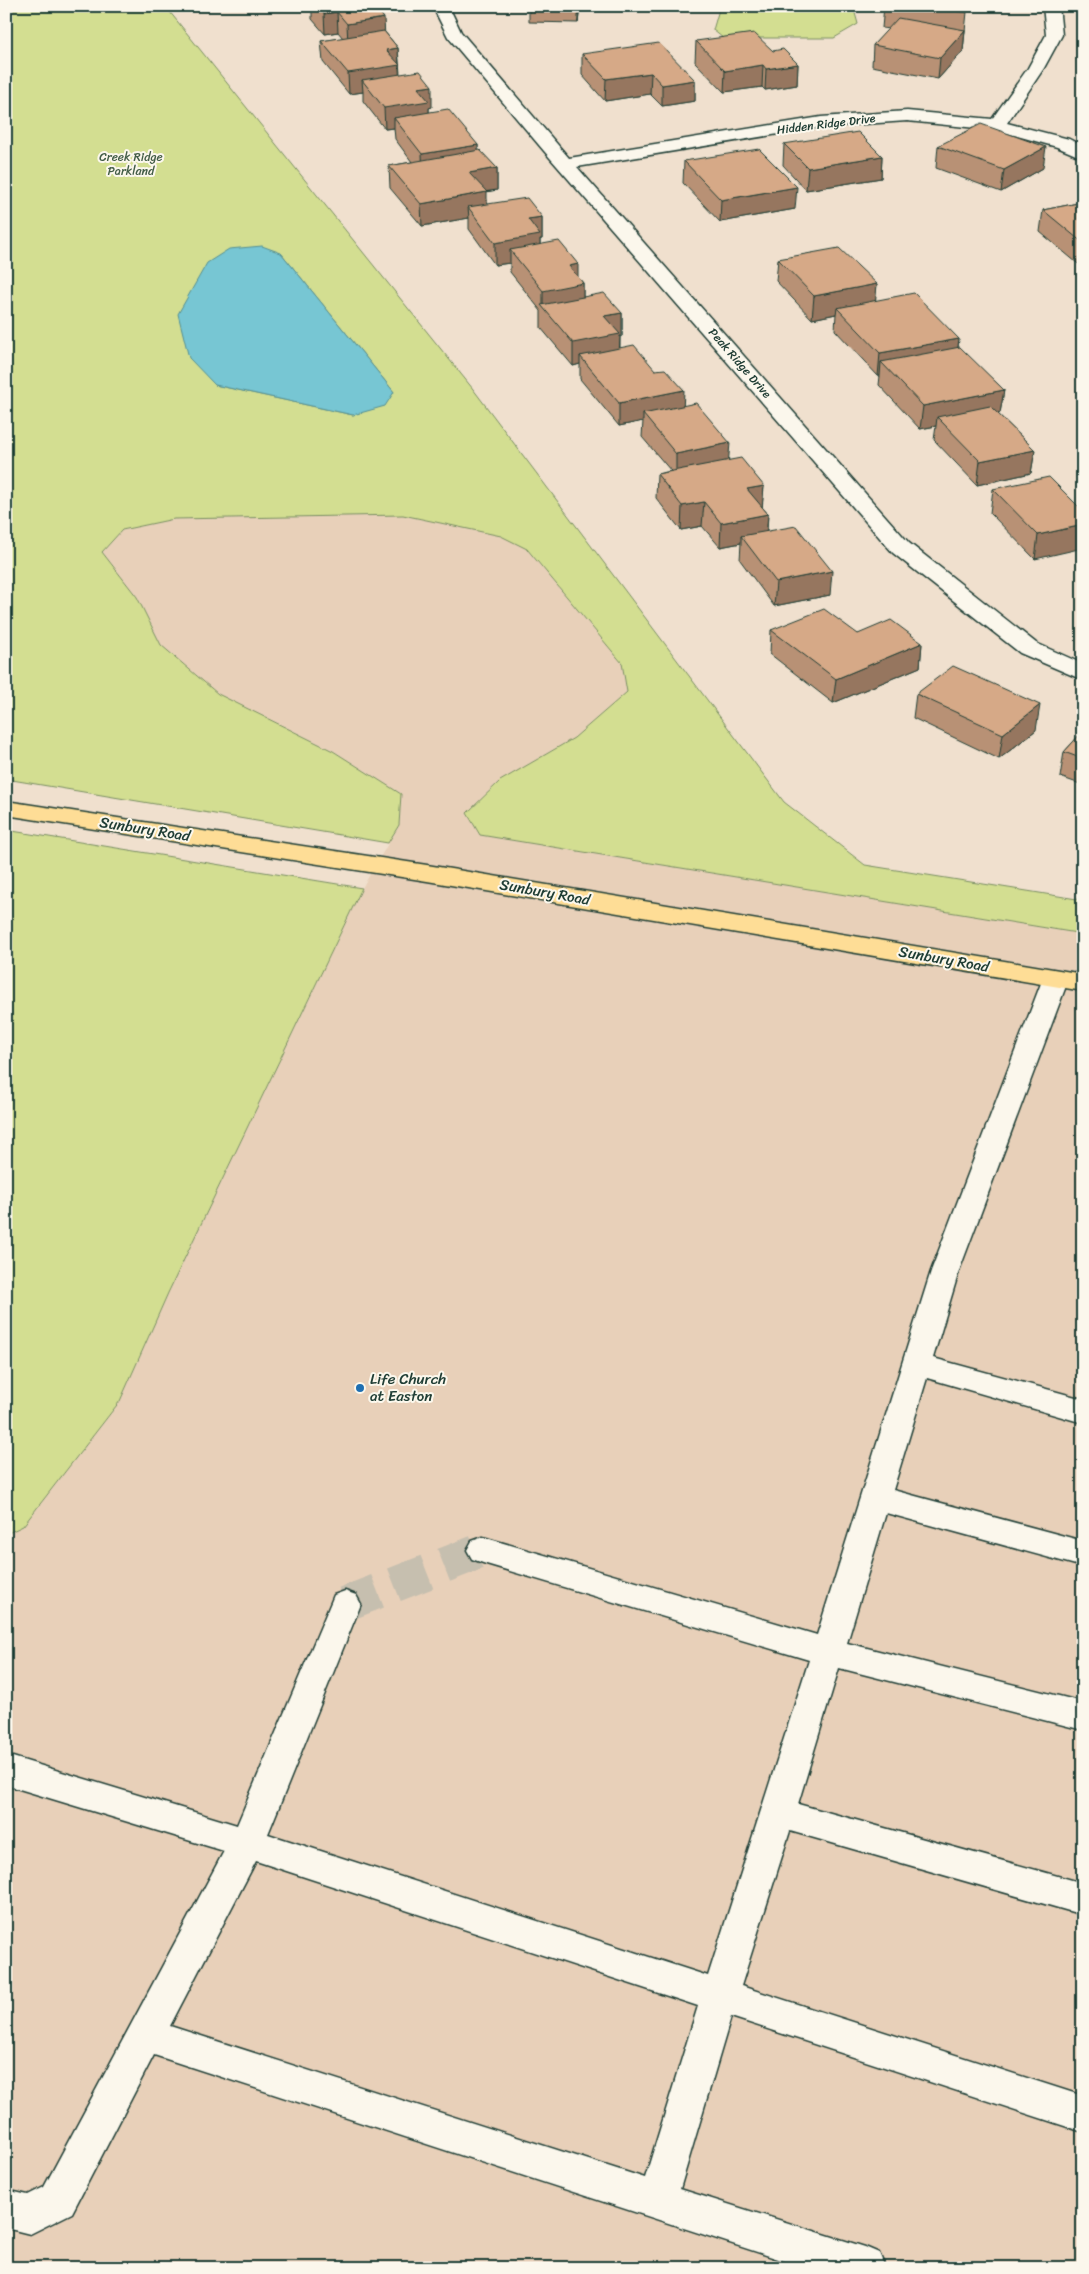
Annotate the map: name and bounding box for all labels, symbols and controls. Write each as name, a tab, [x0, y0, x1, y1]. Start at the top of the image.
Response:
street label: Hidden Ridge Drive	[775, 107, 877, 141]
park label: Creek Ridge Parkland	[99, 146, 163, 182]
street label: Peak Ridge Drive	[703, 323, 777, 404]
street label: Sunbury Road	[98, 809, 193, 849]
street label: Sunbury Road	[498, 871, 593, 913]
street label: Sunbury Road	[897, 938, 992, 980]
place label: Life Church at Easton	[370, 1366, 446, 1409]
marker: Life Church at Easton	[354, 1382, 366, 1394]

